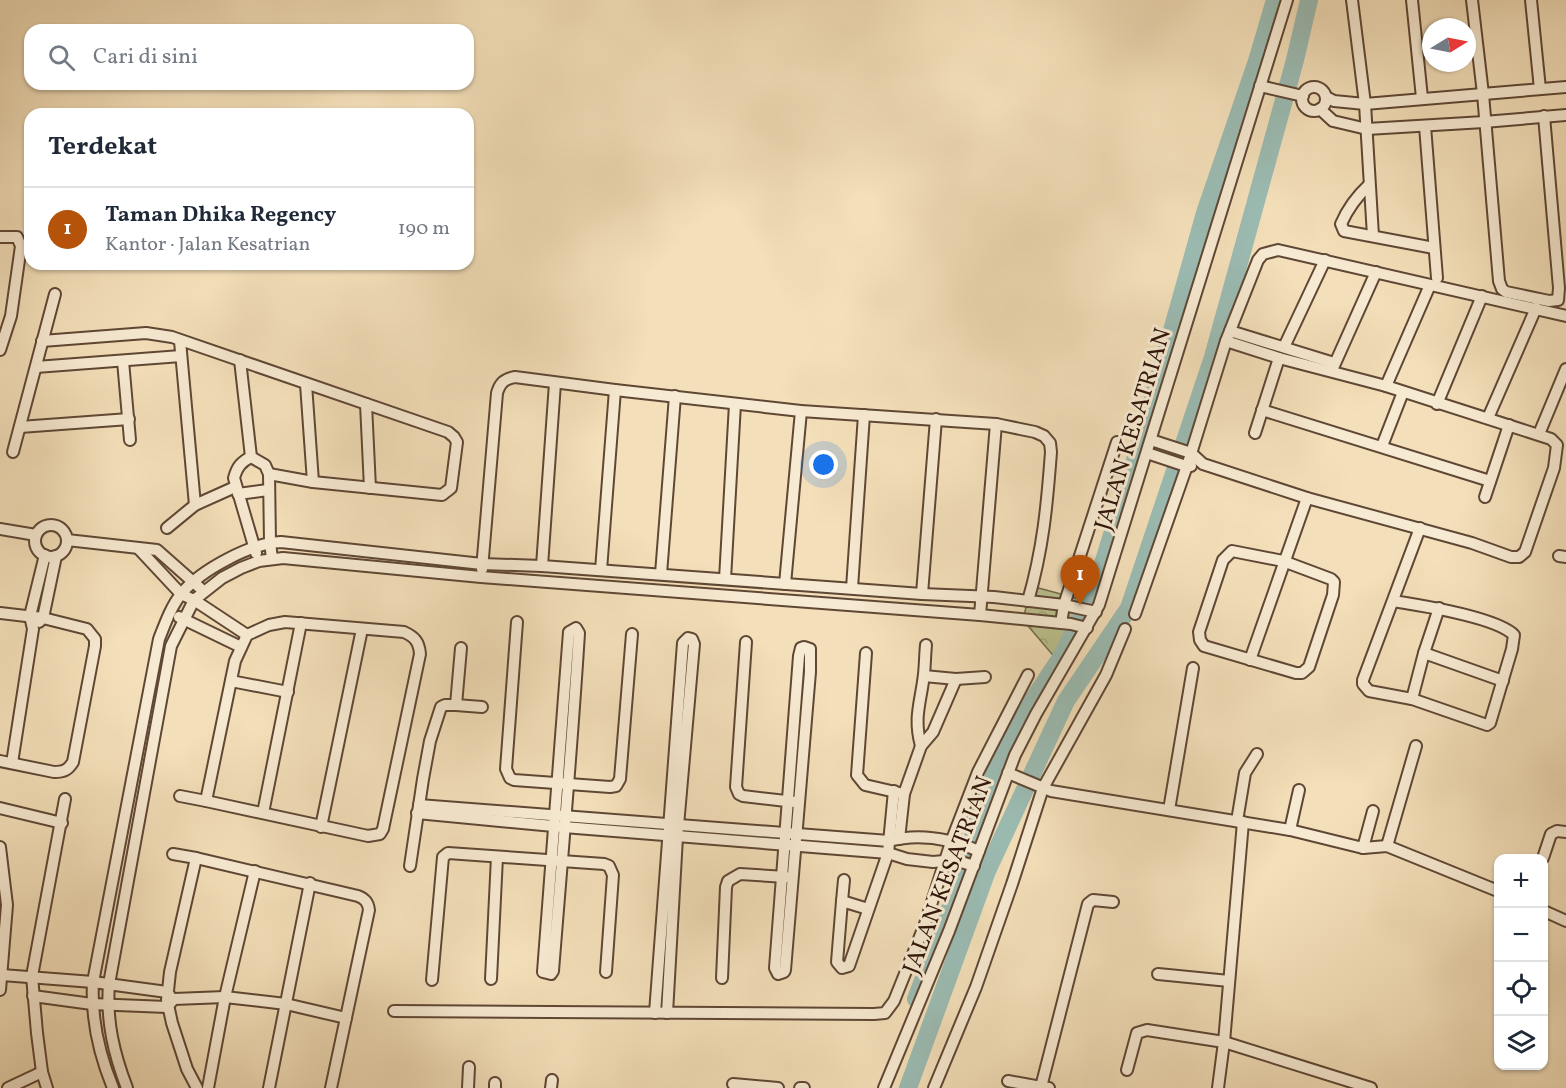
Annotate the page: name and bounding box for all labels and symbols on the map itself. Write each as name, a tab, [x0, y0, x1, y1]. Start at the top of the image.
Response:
north arrow	[1422, 18, 1476, 72]
street label: JALAN KESATRIAN	[1087, 324, 1181, 535]
your location	[809, 450, 838, 479]
pin: 1	[1060, 556, 1100, 605]
street label: JALAN KESATRIAN	[895, 772, 1002, 980]

